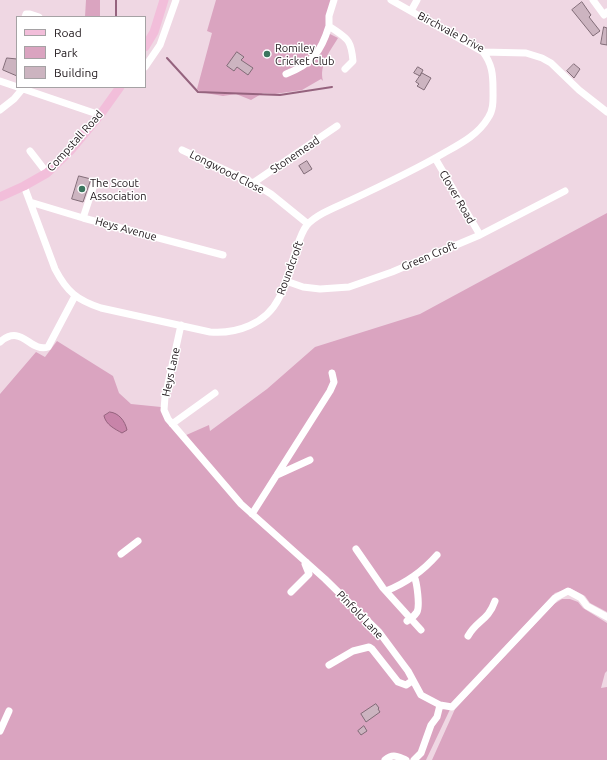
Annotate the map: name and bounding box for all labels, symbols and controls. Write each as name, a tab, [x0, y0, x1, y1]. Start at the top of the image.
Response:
street label: Birchvale Drive	[415, 9, 487, 55]
legend	[16, 16, 146, 88]
text: Road	[54, 26, 82, 39]
place label: Romiley Cricket Club	[275, 41, 334, 67]
text: Park	[54, 46, 78, 59]
marker: Romiley Cricket Club	[262, 49, 272, 59]
text: Building	[54, 66, 98, 79]
street label: Compstall Road	[44, 108, 106, 174]
street label: Stonemead	[268, 134, 322, 176]
street label: Longwood Close	[188, 148, 266, 196]
street label: Clover Road	[436, 168, 478, 226]
place label: The Scout Association	[90, 176, 146, 202]
marker: The Scout Association	[77, 184, 87, 194]
street label: Heys Avenue	[94, 214, 158, 244]
street label: Roundcroft	[274, 239, 306, 297]
street label: Green Croft	[400, 239, 458, 273]
street label: Heys Lane	[159, 346, 183, 398]
street label: Pinfold Lane	[334, 588, 386, 642]

